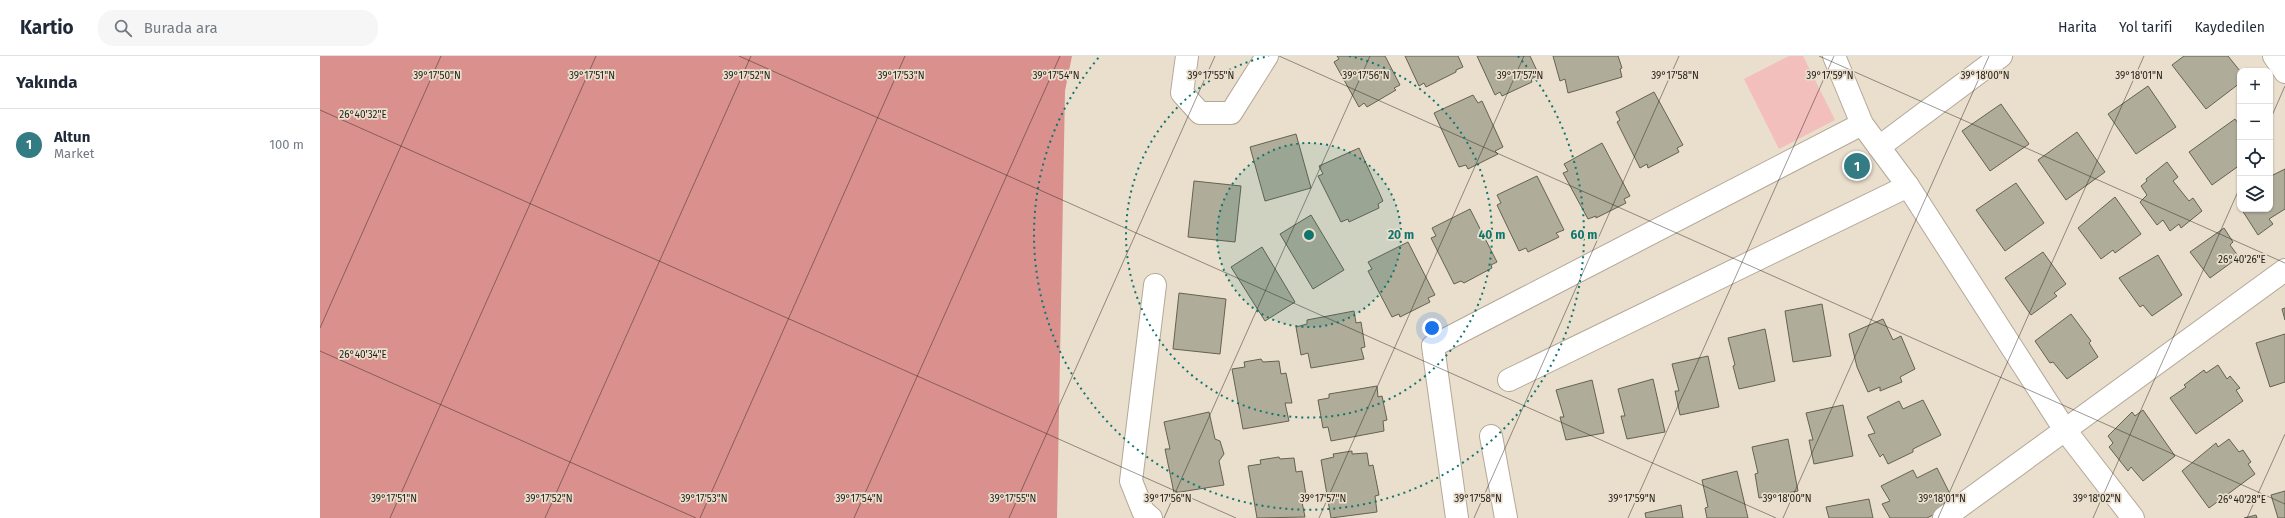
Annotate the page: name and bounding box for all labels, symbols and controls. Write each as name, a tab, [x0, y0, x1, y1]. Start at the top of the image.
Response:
search box	[98, 10, 378, 46]
text: Kartio	[20, 16, 74, 39]
icon: search	[112, 17, 134, 39]
text: Burada ara	[144, 19, 218, 37]
text: Harita	[2058, 19, 2097, 36]
text: Yol tarifi	[2119, 19, 2172, 36]
text: Kaydedilen	[2194, 19, 2265, 36]
map controls	[2237, 68, 2273, 212]
button: +	[2237, 68, 2273, 104]
text: 39°17'50"N	[413, 70, 461, 82]
text: 39°17'51"N	[569, 70, 615, 82]
text: 39°17'52"N	[723, 70, 771, 82]
text: 39°17'53"N	[877, 70, 925, 82]
text: 39°17'54"N	[1032, 70, 1080, 82]
text: 39°17'55"N	[1188, 70, 1234, 82]
text: 39°17'56"N	[1342, 70, 1390, 82]
text: 39°17'57"N	[1497, 70, 1543, 82]
text: 39°17'58"N	[1651, 70, 1699, 82]
text: 39°17'59"N	[1806, 70, 1854, 82]
text: 39°18'00"N	[1960, 70, 2010, 82]
text: 39°18'01"N	[2115, 70, 2163, 82]
text: Yakında	[16, 72, 77, 93]
button: −	[2237, 104, 2273, 140]
text: 26°40'32"E	[339, 109, 387, 121]
text: Altun	[54, 128, 90, 146]
text: 1	[26, 137, 32, 152]
text: 100 m	[269, 137, 304, 152]
button: locate	[2237, 140, 2273, 176]
text: Market	[54, 146, 95, 161]
pin: 1	[1844, 151, 1870, 181]
button: layers	[2237, 176, 2273, 212]
centre of rings	[1302, 228, 1316, 242]
text: 20 m	[1388, 228, 1414, 242]
text: 40 m	[1479, 228, 1505, 242]
text: 60 m	[1571, 228, 1597, 242]
text: 26°40'26"E	[2218, 254, 2266, 266]
your location	[1422, 318, 1442, 338]
text: 26°40'34"E	[339, 349, 387, 361]
text: 39°17'51"N	[371, 493, 417, 505]
text: 39°17'52"N	[525, 493, 573, 505]
text: 39°17'53"N	[680, 493, 728, 505]
text: 39°17'54"N	[835, 493, 883, 505]
text: 39°17'55"N	[990, 493, 1036, 505]
text: 39°17'56"N	[1144, 493, 1192, 505]
text: 39°17'57"N	[1300, 493, 1346, 505]
text: 39°17'58"N	[1454, 493, 1502, 505]
text: 39°17'59"N	[1608, 493, 1656, 505]
text: 39°18'00"N	[1762, 493, 1812, 505]
text: 39°18'01"N	[1918, 493, 1966, 505]
text: 39°18'02"N	[2073, 493, 2121, 505]
text: 26°40'28"E	[2218, 494, 2266, 506]

